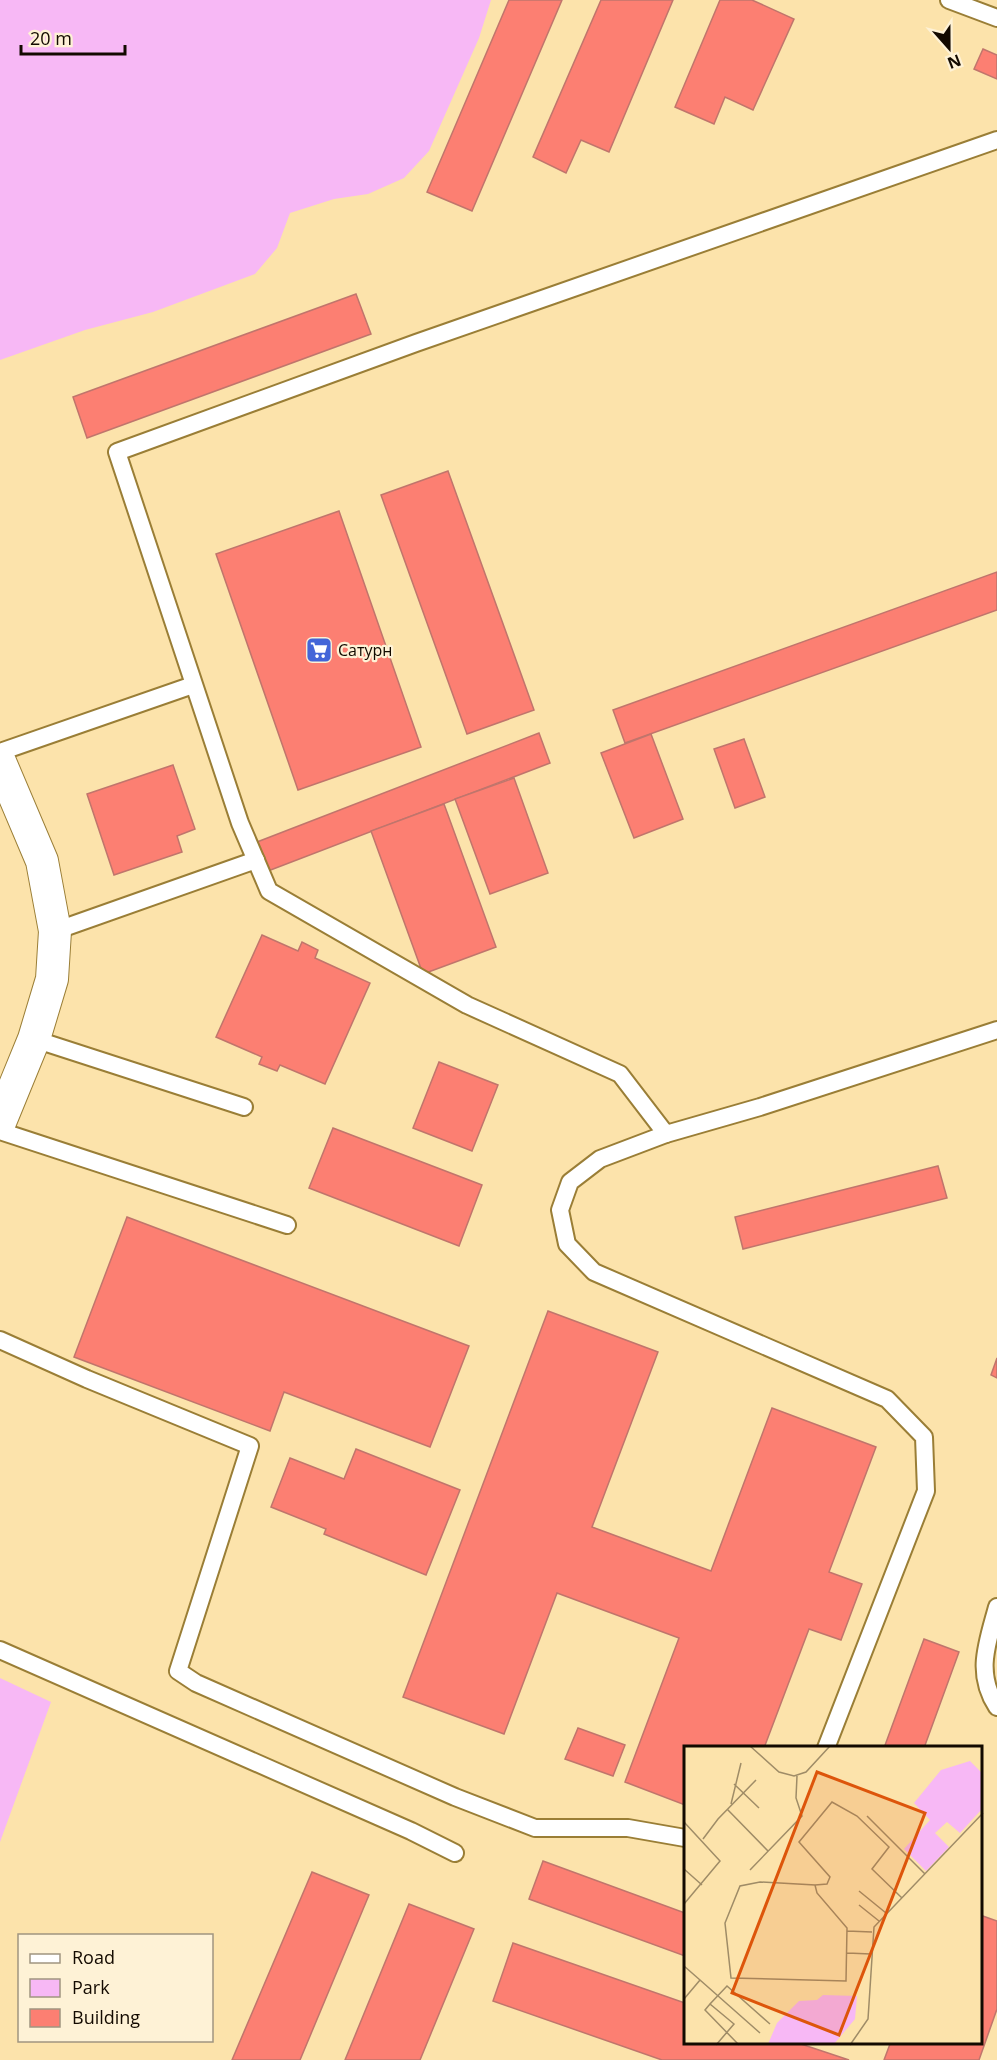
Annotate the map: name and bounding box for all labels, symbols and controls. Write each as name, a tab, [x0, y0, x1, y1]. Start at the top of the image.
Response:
scale bar	[21, 18, 124, 56]
north arrow	[919, 18, 979, 78]
text: 20 m	[30, 26, 72, 50]
text: N	[944, 49, 964, 75]
supermarket icon: Сатурн	[304, 635, 334, 665]
place label: Сатурн	[338, 639, 392, 661]
inset map	[684, 1746, 982, 2045]
legend	[18, 1934, 213, 2042]
text: Road	[72, 1945, 115, 1969]
text: Park	[72, 1975, 110, 1999]
text: Building	[72, 2005, 140, 2029]

